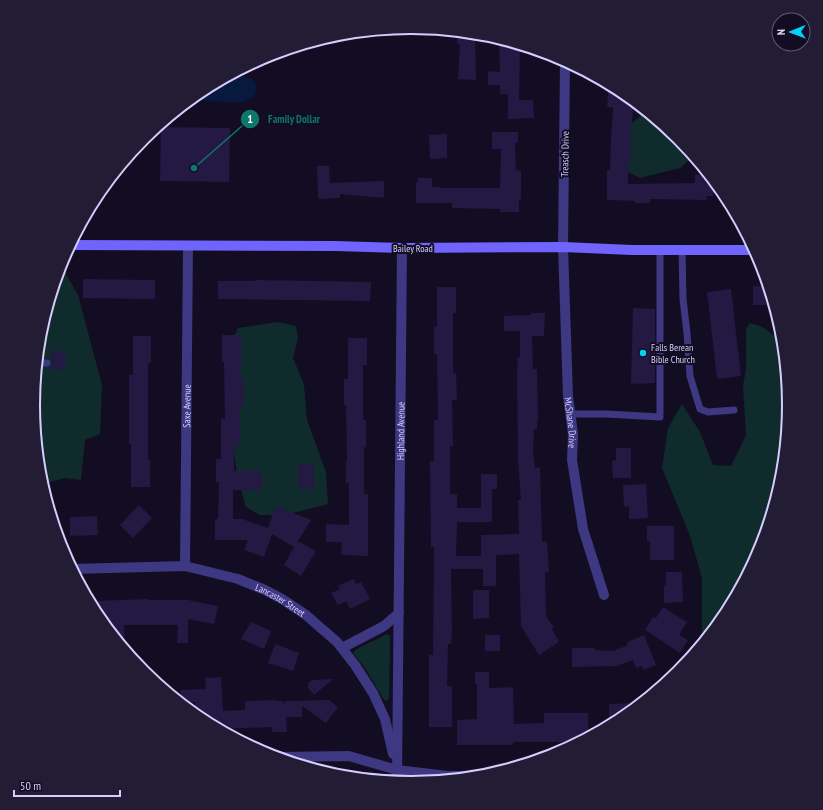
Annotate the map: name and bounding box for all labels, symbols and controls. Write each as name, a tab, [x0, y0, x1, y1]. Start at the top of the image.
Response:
north arrow	[771, 12, 811, 52]
text: N	[774, 29, 788, 35]
callout: Family Dollar	[240, 108, 328, 131]
text: 1	[247, 111, 253, 126]
text: Family Dollar	[268, 112, 321, 126]
street label: Treasch Drive	[558, 131, 572, 177]
street label: Bailey Road	[393, 242, 433, 255]
place label: Falls Berean Bible Church	[651, 341, 695, 366]
marker: Falls Berean Bible Church	[638, 348, 648, 358]
street label: Saxe Avenue	[180, 384, 193, 428]
street label: McShane Drive	[562, 396, 580, 449]
street label: Highland Avenue	[394, 402, 407, 460]
street label: Lancaster Street	[254, 580, 308, 619]
scale bar	[14, 772, 120, 798]
text: 50 m	[20, 778, 41, 793]

